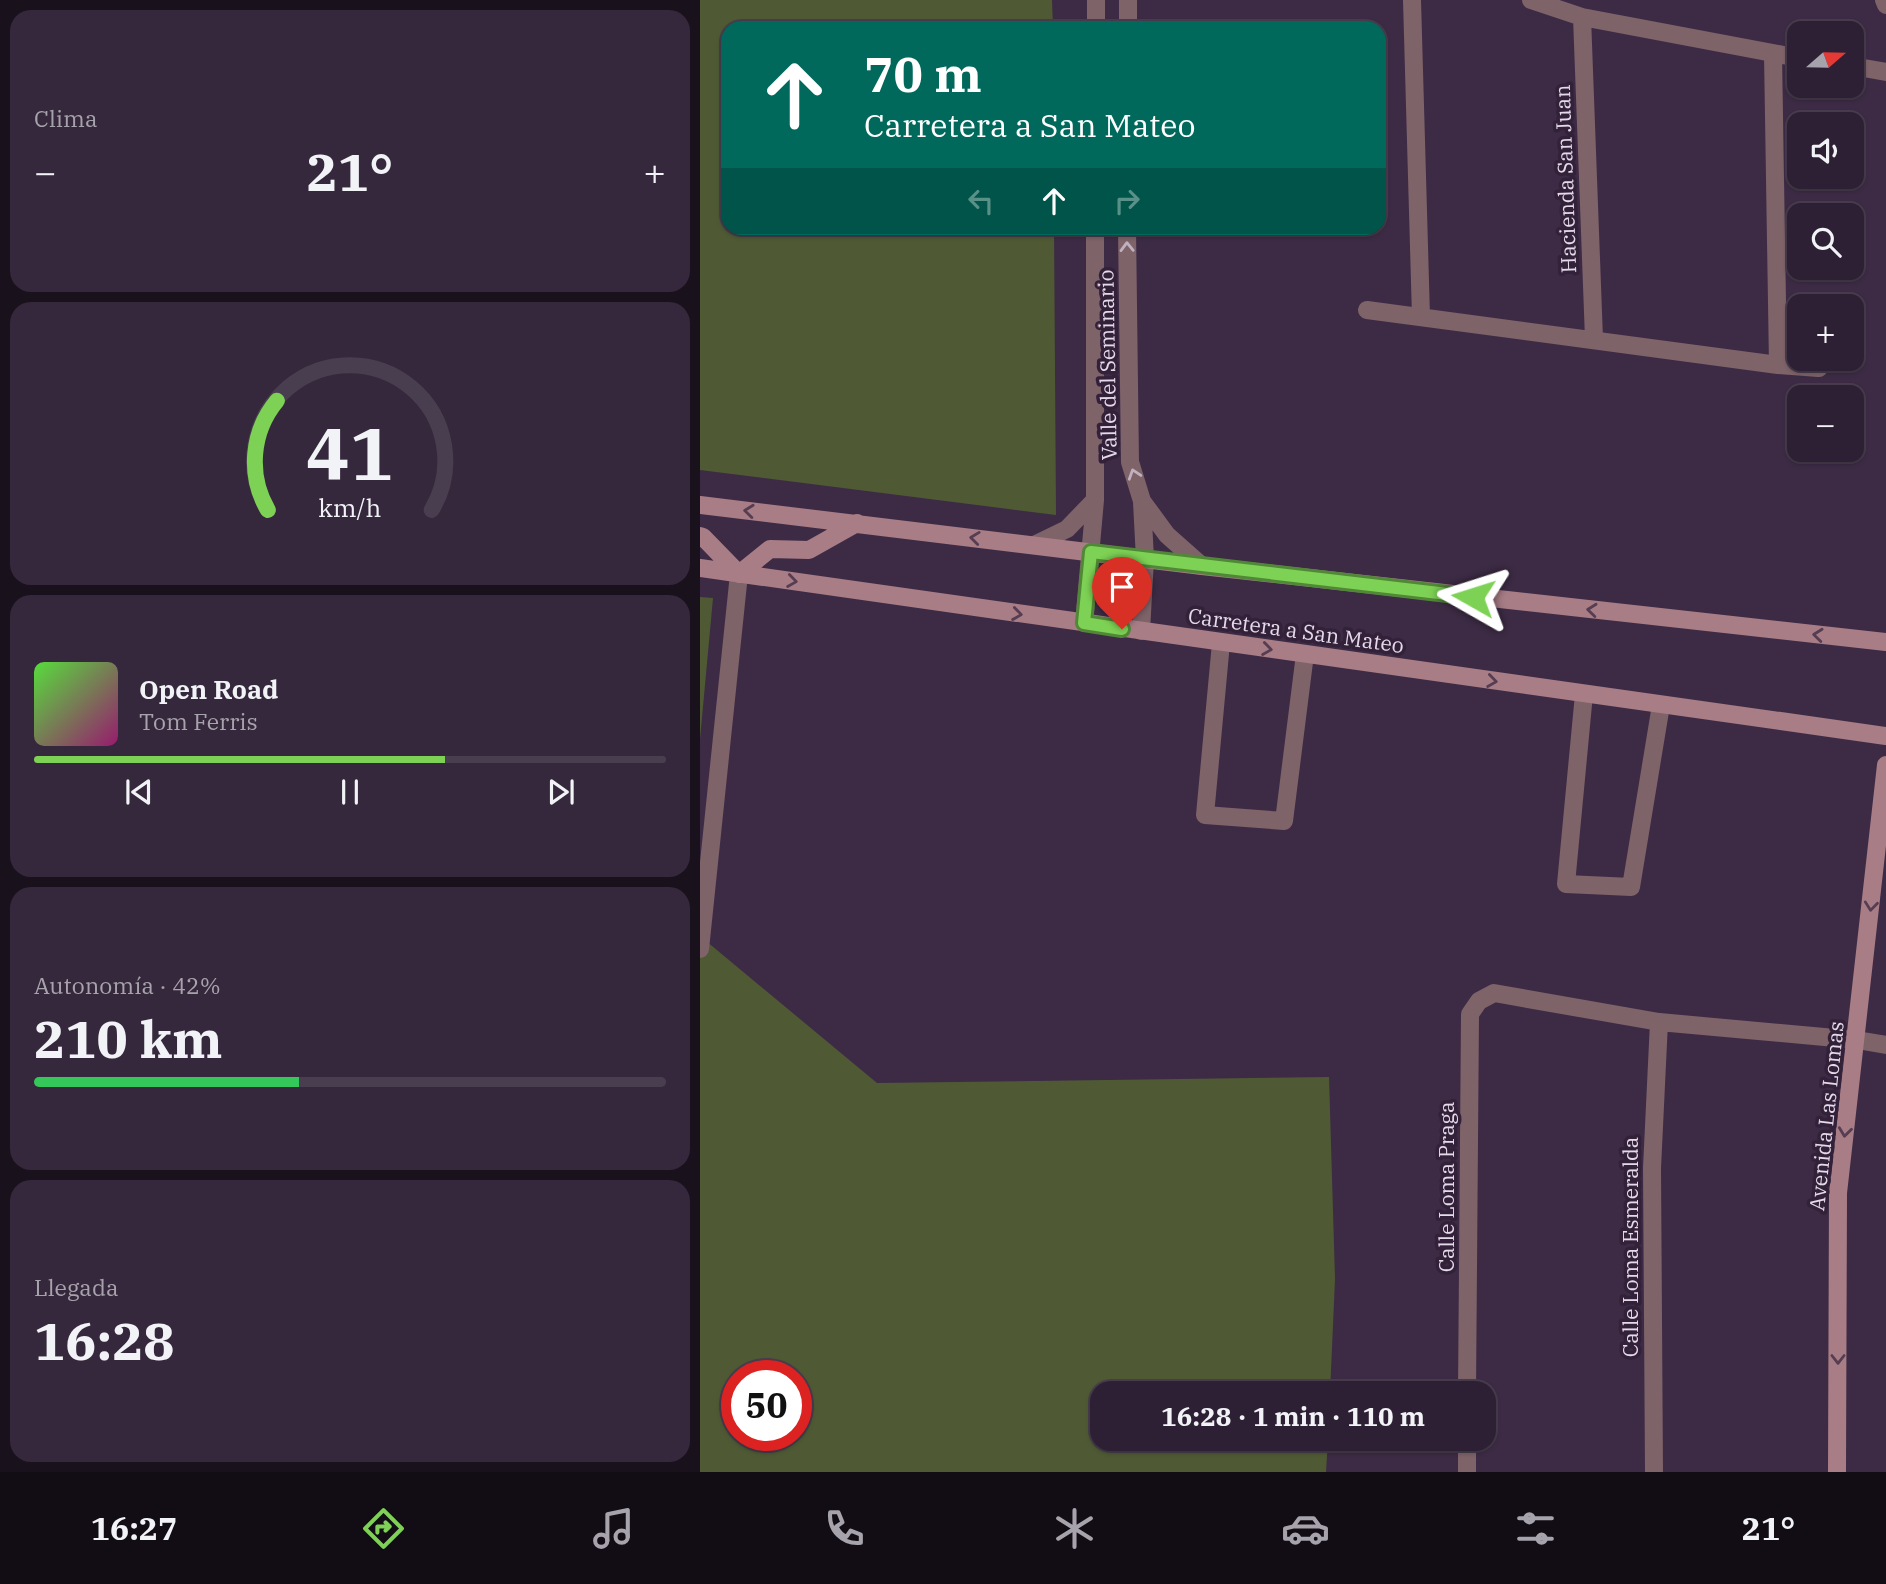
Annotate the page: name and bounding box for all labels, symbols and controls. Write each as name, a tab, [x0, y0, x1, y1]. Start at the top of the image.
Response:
north arrow	[1787, 21, 1864, 98]
map controls	[1787, 21, 1864, 462]
text: 70 m	[864, 42, 982, 105]
icon: ahead	[749, 49, 840, 140]
street label: Hacienda San Juan	[1548, 84, 1582, 274]
text: Clima	[34, 103, 98, 133]
text: Carretera a San Mateo	[864, 104, 1196, 146]
button: sound	[1787, 112, 1864, 189]
text: 21°	[307, 138, 393, 205]
text: −	[34, 147, 57, 196]
text: +	[643, 147, 666, 196]
icon: left	[962, 182, 1000, 220]
icon: ahead	[1035, 182, 1073, 220]
icon: right	[1108, 182, 1146, 220]
button: search	[1787, 203, 1864, 280]
one-way arrow	[1119, 241, 1135, 252]
street label: Valle del Seminario	[1091, 269, 1123, 461]
button: +	[1787, 294, 1864, 371]
button: −	[1787, 385, 1864, 462]
text: 41	[306, 405, 394, 500]
one-way arrow	[1127, 468, 1142, 480]
text: km/h	[318, 490, 382, 523]
one-way arrow	[743, 504, 754, 519]
one-way arrow	[969, 530, 981, 545]
pin	[1092, 557, 1152, 629]
position arrow	[1436, 560, 1510, 634]
icon: arrive	[1103, 568, 1141, 606]
one-way arrow	[786, 574, 798, 589]
street label: Carretera a San Mateo	[1186, 601, 1406, 659]
one-way arrow	[1586, 603, 1597, 618]
one-way arrow	[1011, 606, 1023, 621]
one-way arrow	[1812, 628, 1823, 643]
one-way arrow	[1261, 641, 1272, 656]
text: Open Road	[139, 672, 278, 706]
one-way arrow	[1486, 673, 1498, 688]
text: Tom Ferris	[139, 706, 258, 736]
icon: previous	[120, 773, 158, 811]
icon: pause	[331, 773, 369, 811]
icon: next	[542, 773, 580, 811]
one-way arrow	[1864, 901, 1879, 912]
text: Autonomía · 42%	[34, 970, 221, 1000]
text: 210 km	[34, 1005, 223, 1072]
street label: Avenida Las Lomas	[1802, 1020, 1850, 1212]
street label: Calle Loma Praga	[1432, 1102, 1460, 1272]
one-way arrow	[1838, 1126, 1853, 1138]
street label: Calle Loma Esmeralda	[1616, 1137, 1644, 1357]
text: Llegada	[34, 1272, 118, 1302]
text: 16:28	[34, 1307, 175, 1374]
one-way arrow	[1830, 1355, 1846, 1365]
speed limit sign: 50	[721, 1360, 812, 1451]
text: 16:28 · 1 min · 110 m	[1161, 1399, 1425, 1433]
icon: directions	[359, 1504, 408, 1553]
icon: music	[589, 1504, 638, 1553]
icon: phone	[820, 1504, 869, 1553]
icon: climate	[1050, 1504, 1099, 1553]
icon: car	[1281, 1504, 1330, 1553]
icon: filters	[1511, 1504, 1560, 1553]
text: 16:27	[91, 1507, 177, 1549]
text: 21°	[1742, 1507, 1795, 1549]

